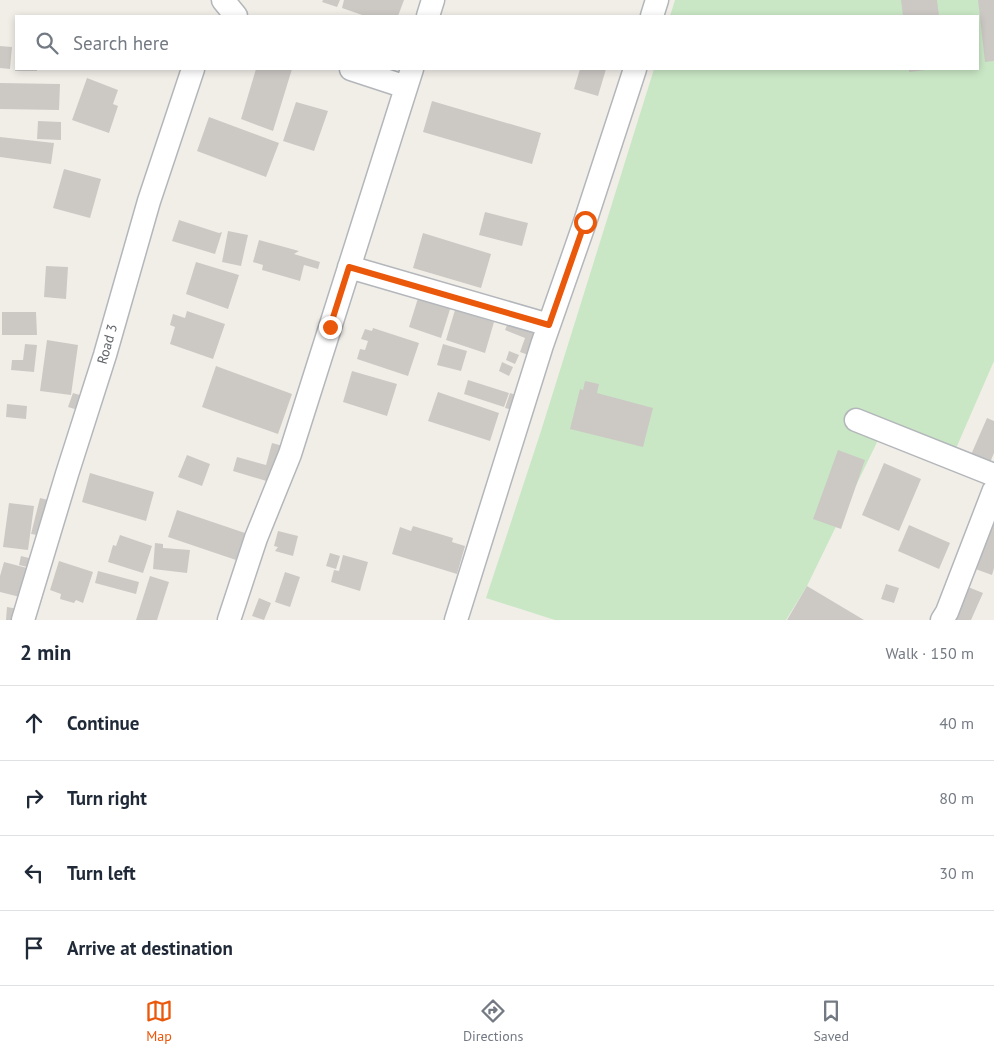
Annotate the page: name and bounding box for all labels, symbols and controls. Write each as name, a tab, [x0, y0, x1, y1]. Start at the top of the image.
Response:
search box	[15, 15, 979, 70]
icon: search	[33, 29, 61, 57]
text: Search here	[73, 31, 169, 55]
route start	[574, 211, 597, 234]
route end	[319, 316, 342, 339]
street label: Road 3	[93, 322, 121, 366]
text: 2 min	[20, 639, 71, 666]
text: Walk · 150 m	[885, 643, 974, 663]
icon: ahead	[20, 709, 48, 737]
text: Continue	[67, 711, 139, 735]
text: 40 m	[939, 713, 974, 733]
icon: right	[20, 784, 48, 812]
text: Turn right	[67, 786, 147, 810]
text: 80 m	[939, 788, 974, 808]
icon: left	[20, 859, 48, 887]
text: Turn left	[67, 861, 136, 885]
text: 30 m	[939, 863, 974, 883]
icon: arrive	[20, 934, 48, 962]
text: Arrive at destination	[67, 936, 233, 960]
tab: Map	[145, 997, 173, 1045]
tab: Directions	[463, 997, 523, 1045]
tab: Saved	[813, 997, 849, 1045]

